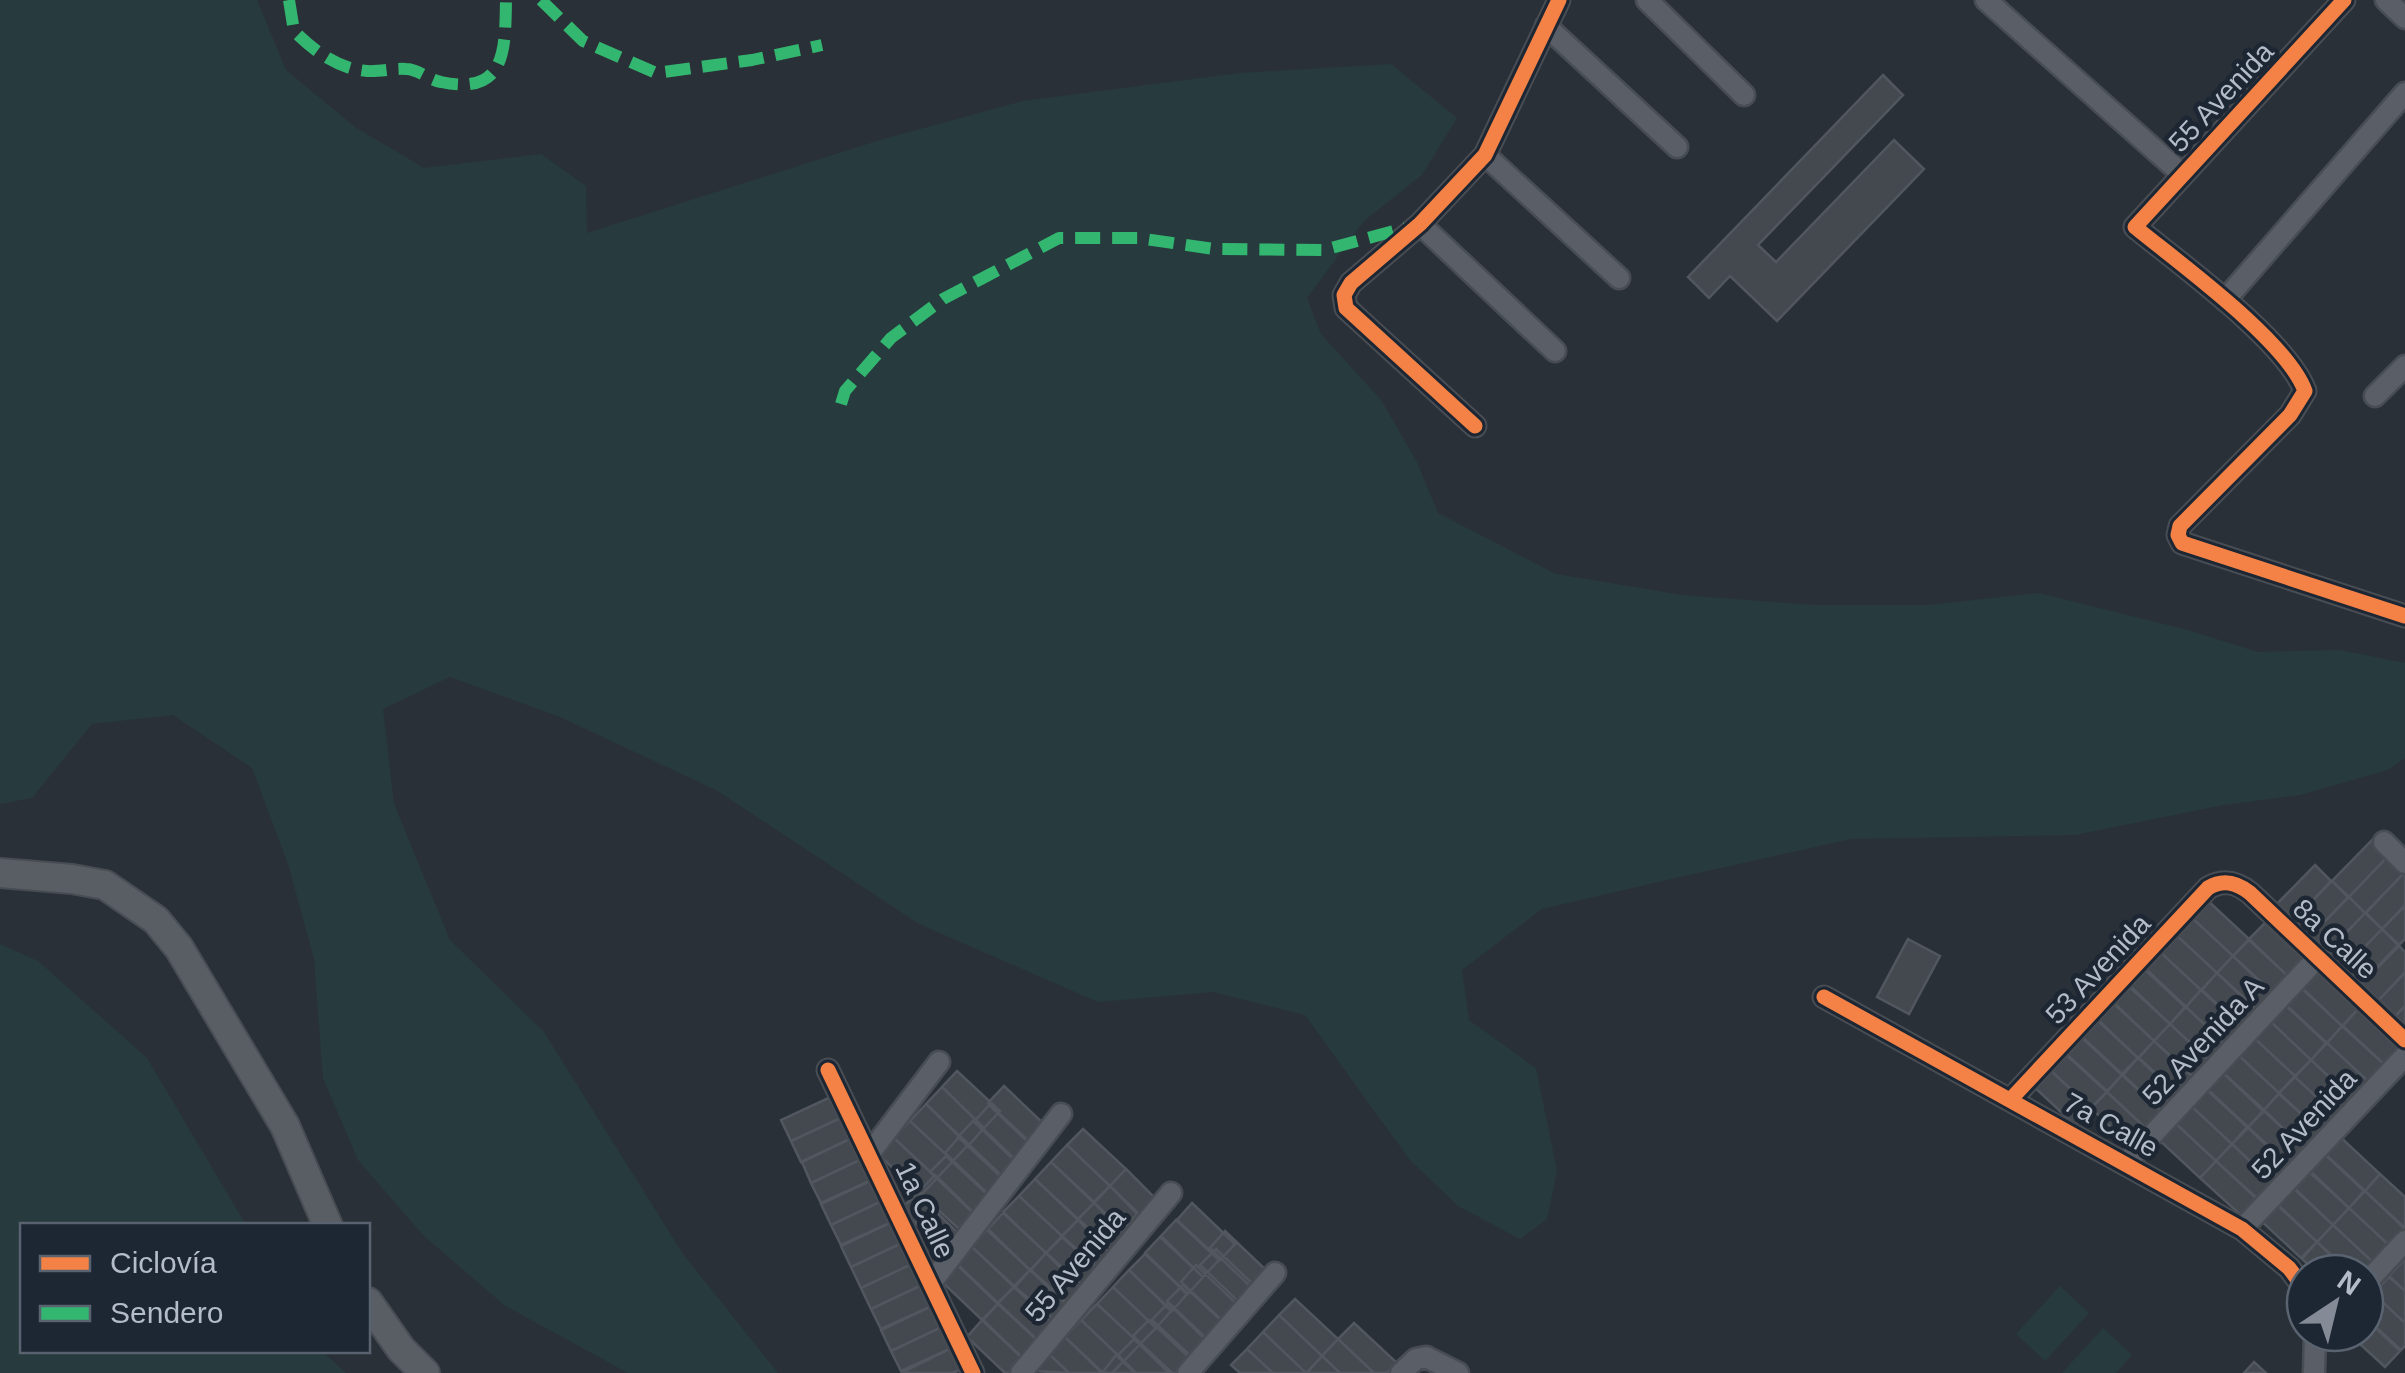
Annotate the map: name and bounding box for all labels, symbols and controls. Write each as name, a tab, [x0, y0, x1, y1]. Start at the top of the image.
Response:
street label: 55 Avenida	[2163, 36, 2280, 158]
street label: 8a Calle	[2287, 893, 2383, 985]
street label: 53 Avenida	[2040, 908, 2157, 1030]
street label: 52 Avenida A	[2136, 971, 2270, 1111]
street label: 52 Avenida	[2246, 1063, 2363, 1185]
street label: 7a Calle	[2059, 1087, 2163, 1163]
street label: 1a Calle	[889, 1157, 961, 1263]
street label: 55 Avenida	[1019, 1202, 1132, 1328]
legend	[20, 1223, 370, 1353]
text: Ciclovía	[110, 1246, 217, 1279]
north arrow	[2285, 1253, 2385, 1353]
text: N	[2332, 1264, 2366, 1301]
text: Sendero	[110, 1296, 223, 1329]

